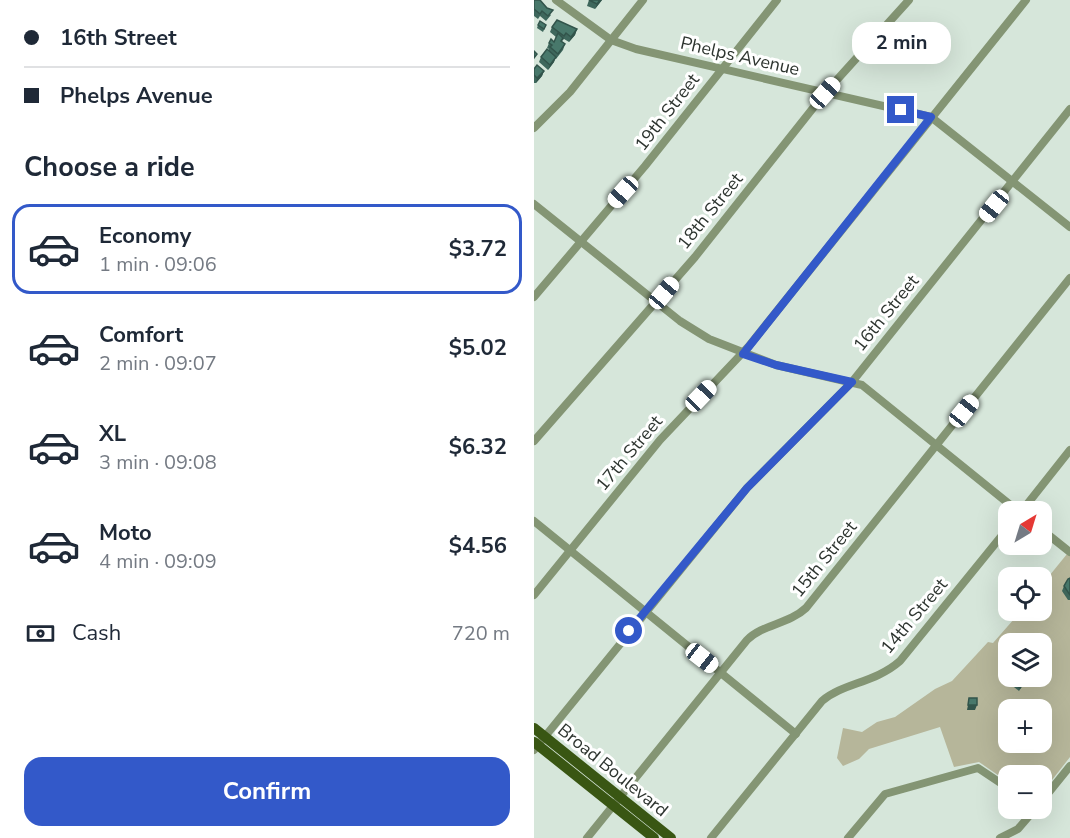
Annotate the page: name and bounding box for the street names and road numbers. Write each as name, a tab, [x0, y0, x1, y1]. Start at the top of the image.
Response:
street label: Phelps Avenue	[678, 31, 802, 81]
street label: 19th Street	[629, 68, 705, 156]
street label: 18th Street	[672, 167, 749, 254]
street label: 16th Street	[848, 269, 925, 356]
street label: 17th Street	[590, 410, 668, 496]
street label: 15th Street	[786, 515, 863, 602]
street label: 14th Street	[875, 573, 953, 659]
street label: Broad Boulevard	[553, 718, 673, 822]

